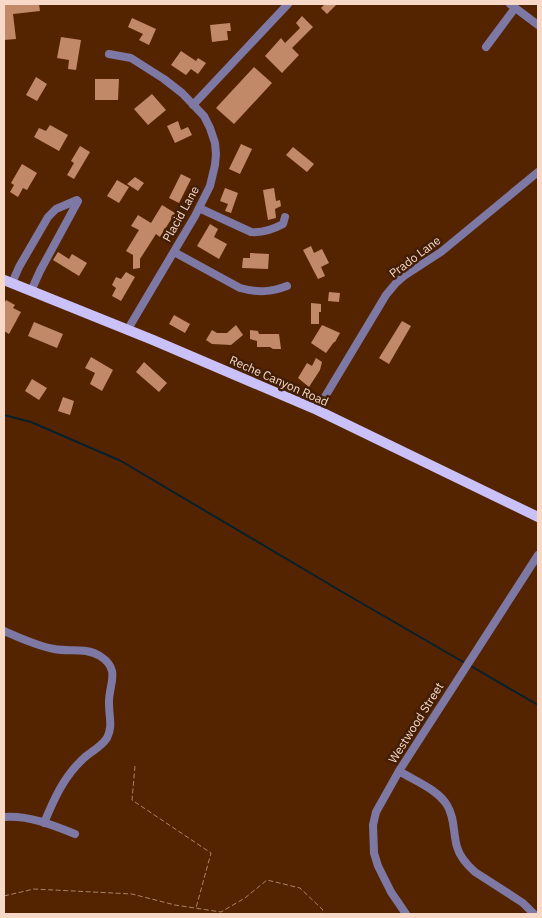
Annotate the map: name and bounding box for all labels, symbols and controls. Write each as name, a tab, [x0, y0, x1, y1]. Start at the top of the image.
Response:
street label: Placid Lane	[159, 183, 202, 244]
street label: Prado Lane	[386, 232, 444, 281]
street label: Reche Canyon Road	[227, 352, 331, 409]
street label: Westwood Street	[385, 680, 446, 766]

